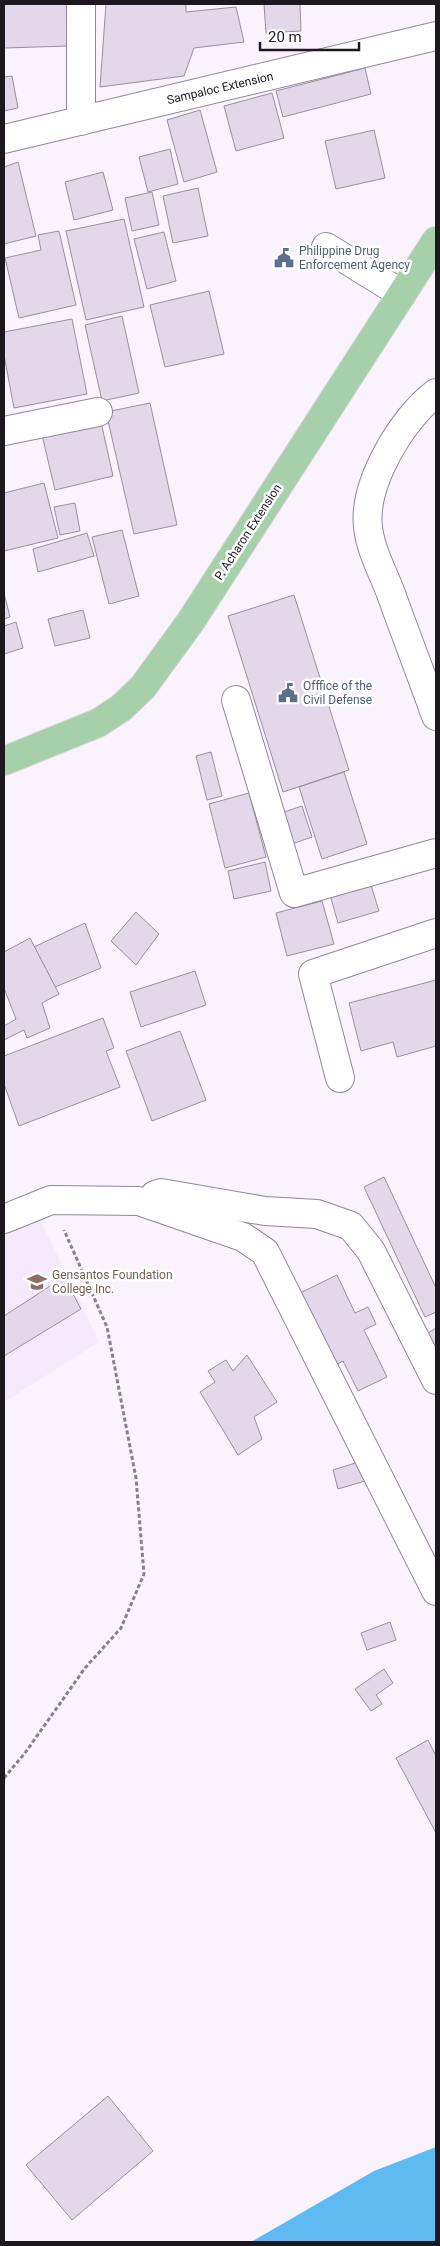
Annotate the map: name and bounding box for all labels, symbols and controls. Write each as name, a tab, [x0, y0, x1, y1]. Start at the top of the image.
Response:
scale bar	[260, 20, 359, 52]
text: 20 m	[268, 28, 302, 46]
street label: Sampaloc Extension	[165, 69, 275, 107]
place label: Philippine Drug Enforcement Agency	[299, 244, 410, 272]
public building icon: Philippine Drug Enforcement Agency	[273, 247, 295, 269]
street label: P. Acharon Extension	[212, 481, 284, 583]
place label: Offfice of the Civil Defense	[303, 679, 372, 707]
public building icon: Offfice of the Civil Defense	[277, 682, 299, 704]
place label: Gensantos Foundation College Inc.	[52, 1268, 173, 1296]
school or university icon: Gensantos Foundation College Inc.	[26, 1271, 48, 1293]

